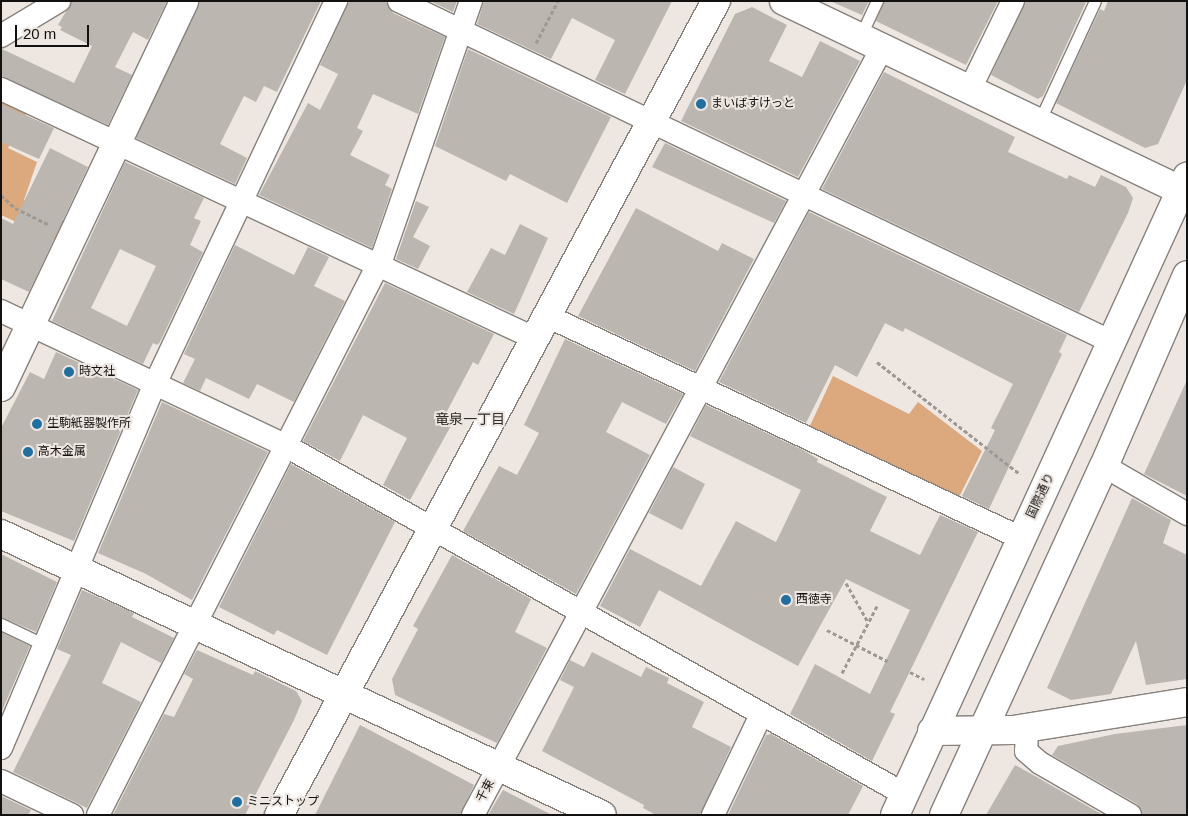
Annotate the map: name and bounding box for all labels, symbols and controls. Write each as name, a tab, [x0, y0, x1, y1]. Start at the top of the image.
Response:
scale bar	[18, 15, 91, 47]
text: 20 m	[23, 25, 56, 42]
place label: まいばすけっと	[711, 97, 795, 111]
marker: まいばすけっと	[695, 98, 707, 110]
place label: 時文社	[79, 365, 115, 379]
marker: 時文社	[63, 366, 75, 378]
district label: 竜泉一丁目	[435, 411, 505, 427]
place label: 生駒紙器製作所	[47, 417, 131, 431]
marker: 生駒紙器製作所	[31, 418, 43, 430]
place label: 高木金属	[38, 445, 86, 459]
marker: 高木金属	[22, 446, 34, 458]
street label: 国際通り	[1024, 471, 1058, 521]
place label: 西徳寺	[796, 593, 832, 607]
marker: 西徳寺	[780, 594, 792, 606]
street label: 千束	[474, 777, 498, 805]
place label: ミニストップ	[247, 795, 319, 809]
marker: ミニストップ	[231, 796, 243, 808]

